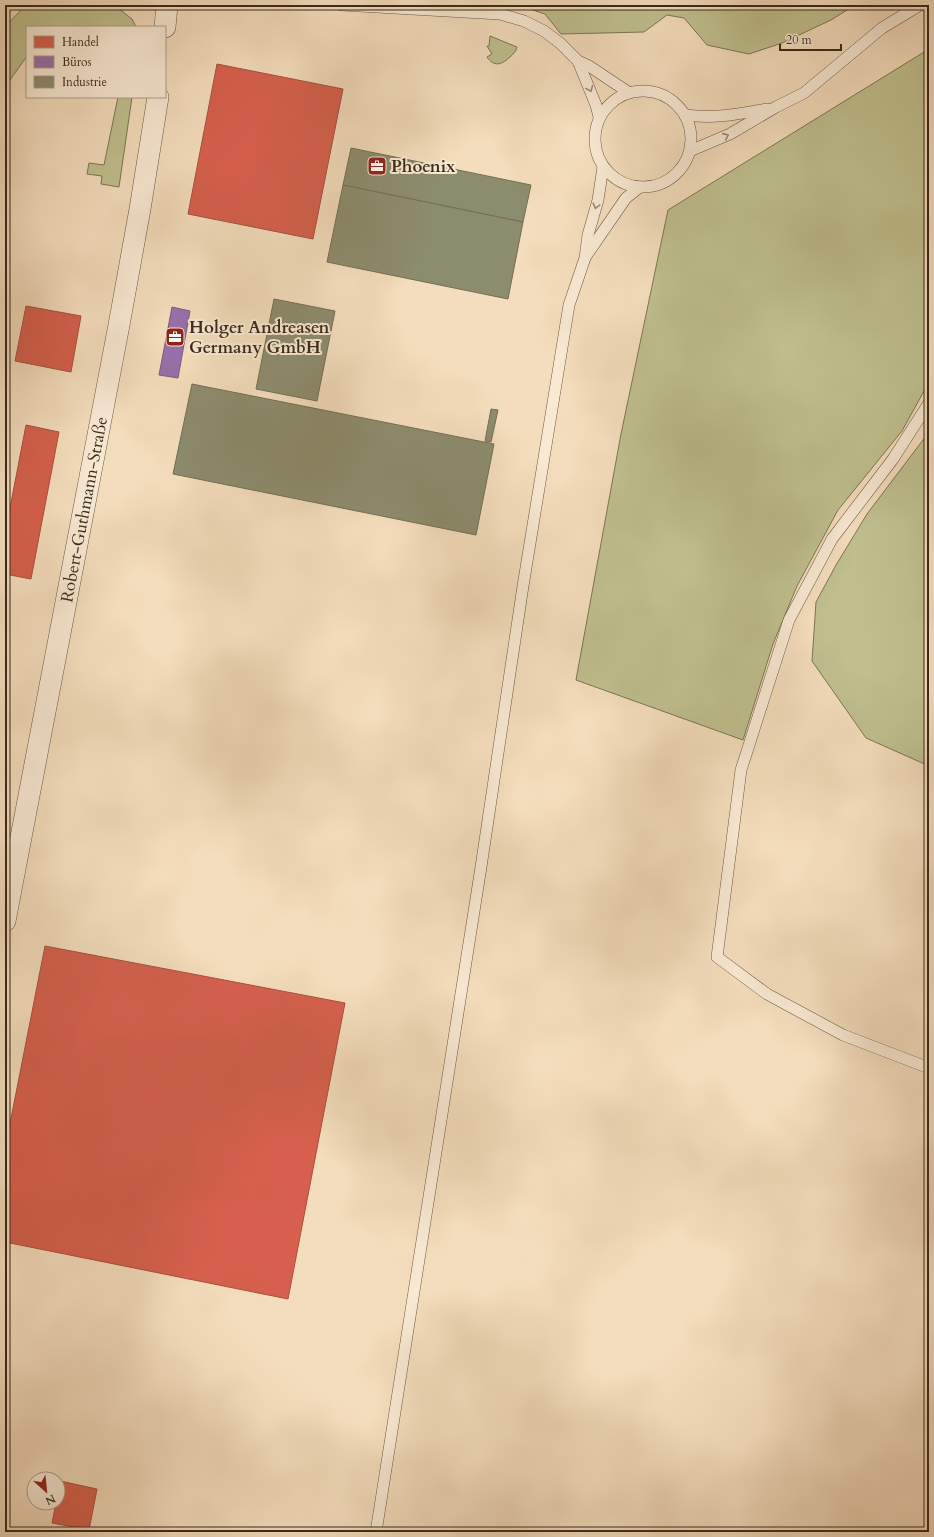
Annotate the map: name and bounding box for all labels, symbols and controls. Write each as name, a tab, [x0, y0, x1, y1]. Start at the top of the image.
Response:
legend	[26, 26, 166, 98]
scale bar	[780, 26, 841, 52]
text: 20 m	[786, 32, 813, 48]
text: Handel	[62, 34, 99, 50]
text: Büros	[62, 54, 92, 70]
text: Industrie	[62, 74, 107, 90]
one-way arrow	[585, 85, 593, 92]
one-way arrow	[722, 132, 729, 140]
office icon: Phoenix	[366, 155, 388, 177]
place label: Phoenix	[391, 155, 456, 178]
one-way arrow	[593, 202, 601, 209]
place label: Holger Andreasen Germany GmbH	[189, 316, 330, 359]
office icon: Holger Andreasen Germany GmbH	[164, 326, 186, 348]
street label: Robert-Guthmann-Straße	[55, 415, 113, 604]
north arrow	[26, 1471, 66, 1511]
text: N	[42, 1491, 58, 1509]

